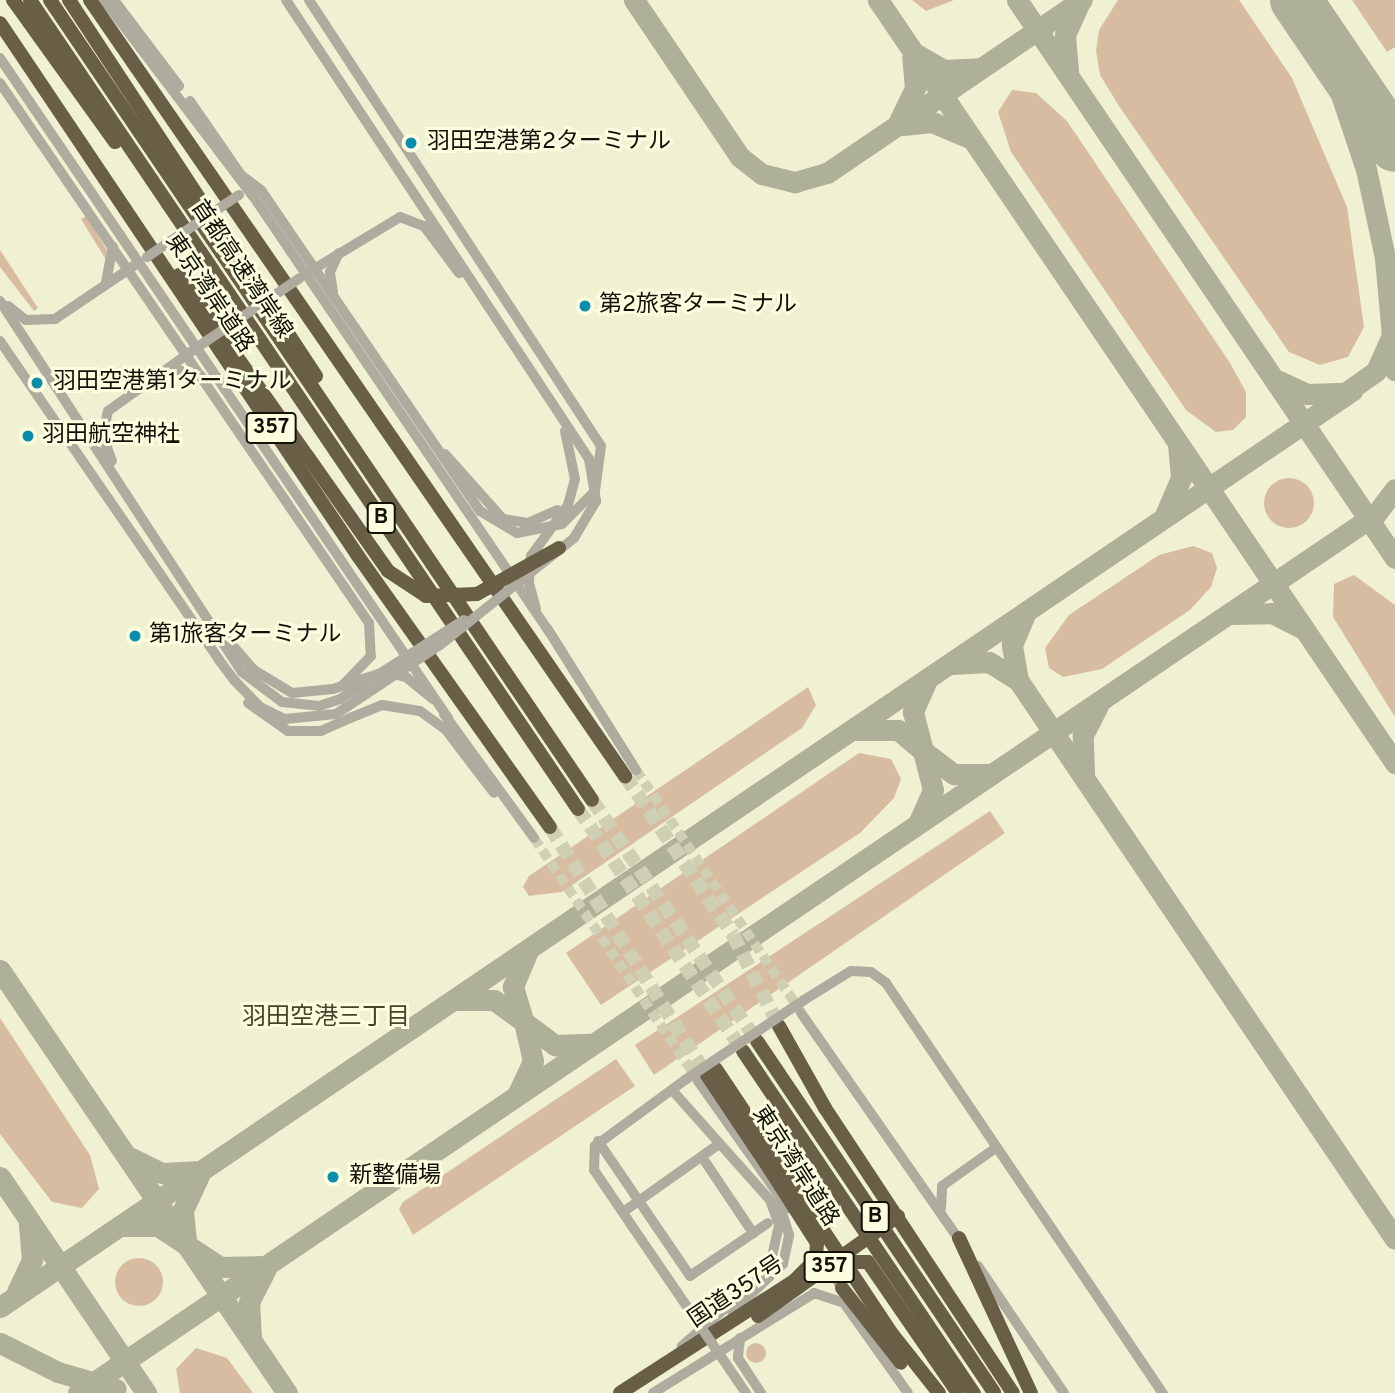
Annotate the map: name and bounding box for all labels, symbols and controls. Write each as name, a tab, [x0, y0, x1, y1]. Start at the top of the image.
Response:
place label: 羽田空港第2ターミナル	[427, 129, 671, 157]
marker: 羽田空港第2ターミナル	[401, 133, 421, 153]
street label: 首都高速湾岸線	[184, 196, 296, 344]
street label: 東京湾岸道路	[158, 229, 258, 359]
place label: 第2旅客ターミナル	[599, 292, 797, 320]
marker: 第2旅客ターミナル	[577, 298, 593, 314]
place label: 羽田空港第1ターミナル	[53, 369, 292, 397]
marker: 羽田空港第1ターミナル	[27, 373, 47, 393]
road number: 357	[245, 410, 297, 446]
place label: 羽田航空神社	[42, 422, 180, 450]
marker: 羽田航空神社	[20, 428, 36, 444]
road number: B	[365, 500, 397, 536]
place label: 第1旅客ターミナル	[149, 622, 342, 650]
marker: 第1旅客ターミナル	[127, 628, 143, 644]
district label: 羽田空港三丁目	[242, 1005, 410, 1033]
street label: 東京湾岸道路	[745, 1102, 843, 1232]
place label: 新整備場	[349, 1163, 441, 1191]
marker: 新整備場	[323, 1167, 343, 1187]
road number: B	[859, 1200, 891, 1234]
road number: 357	[803, 1250, 855, 1284]
street label: 国道357号	[684, 1251, 790, 1335]

